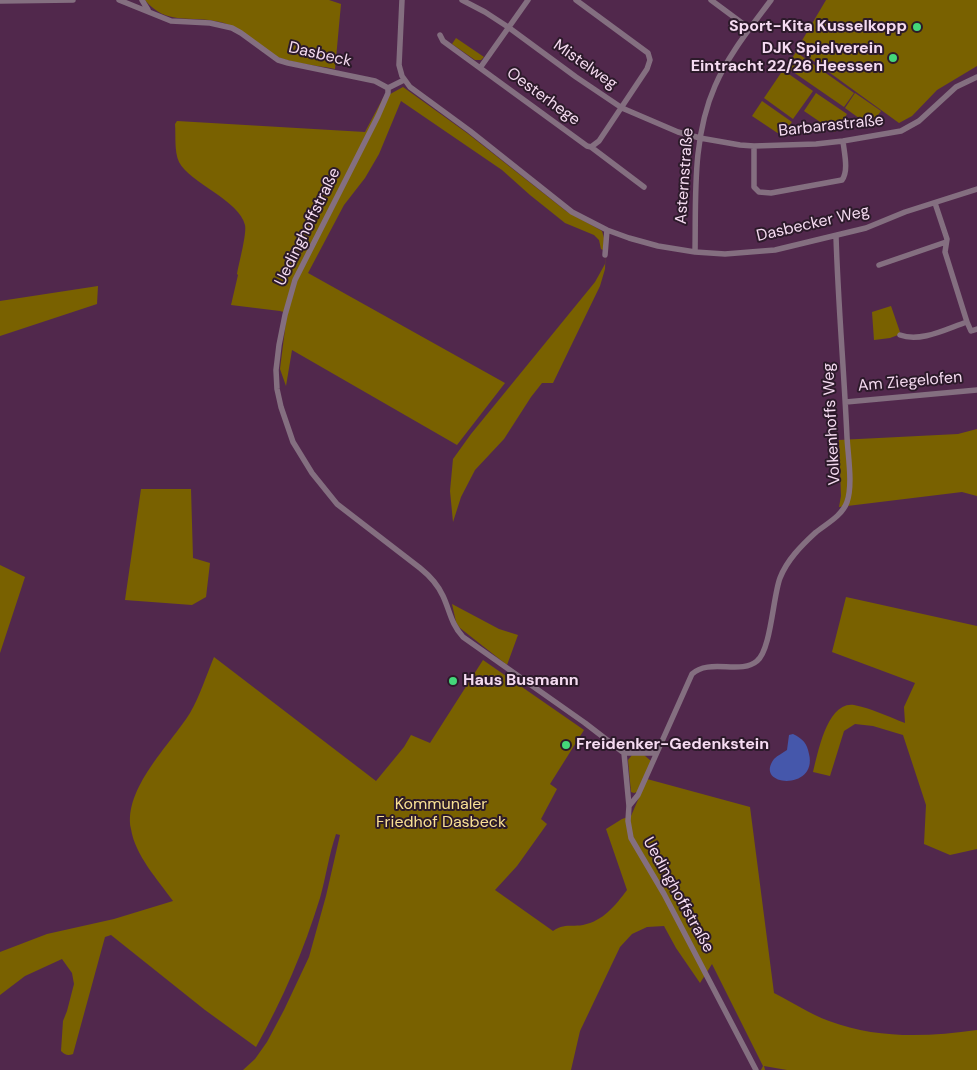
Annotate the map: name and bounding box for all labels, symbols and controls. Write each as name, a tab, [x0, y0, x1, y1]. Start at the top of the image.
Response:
place label: Sport-Kita Kusselkopp	[729, 17, 907, 37]
marker: Sport-Kita Kusselkopp	[911, 21, 923, 33]
street label: Mistelweg	[549, 36, 621, 94]
street label: Dasbeck	[287, 38, 353, 72]
place label: DJK Spielverein Eintracht 22/26 Heessen	[691, 39, 883, 77]
marker: DJK Spielverein Eintracht 22/26 Heessen	[887, 52, 899, 64]
street label: Oesterhege	[503, 64, 583, 130]
street label: Barbarastraße	[777, 111, 885, 141]
street label: Asternstraße	[672, 127, 698, 225]
street label: Uedinghoffstraße	[271, 165, 345, 289]
street label: Dasbecker Weg	[755, 202, 871, 246]
street label: Volkenhoffs Weg	[819, 362, 845, 486]
street label: Am Ziegelofen	[857, 368, 963, 396]
place label: Haus Busmann	[463, 671, 579, 691]
marker: Haus Busmann	[447, 675, 459, 687]
place label: Freidenker-Gedenkstein	[576, 735, 769, 755]
marker: Freidenker-Gedenkstein	[560, 739, 572, 751]
park label: Kommunaler Friedhof Dasbeck	[376, 795, 506, 833]
street label: Uedinghoffstraße	[638, 834, 718, 956]

